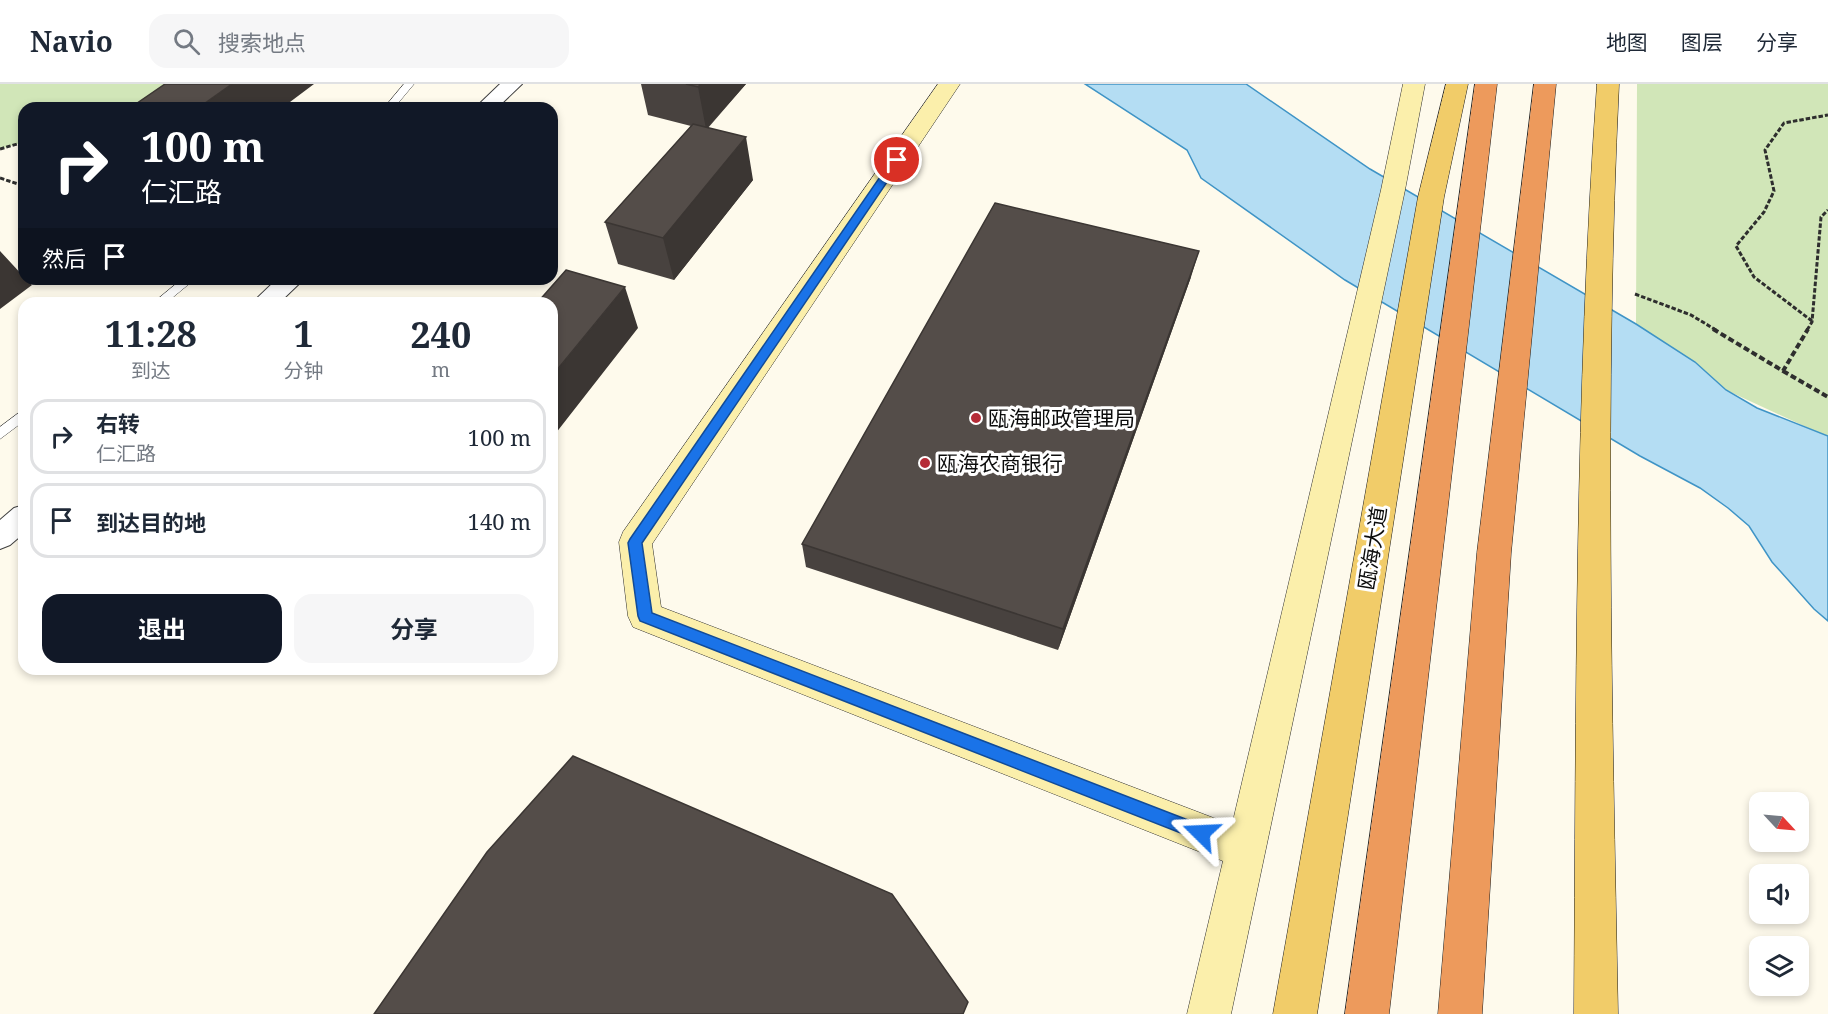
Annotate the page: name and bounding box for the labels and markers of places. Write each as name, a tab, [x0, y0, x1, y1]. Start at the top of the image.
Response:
pin	[871, 134, 922, 185]
place label: 瓯海邮政管理局	[988, 404, 1135, 432]
marker: 瓯海邮政管理局	[969, 411, 983, 425]
place label: 瓯海农商银行	[937, 449, 1063, 477]
marker: 瓯海农商银行	[918, 456, 932, 470]

